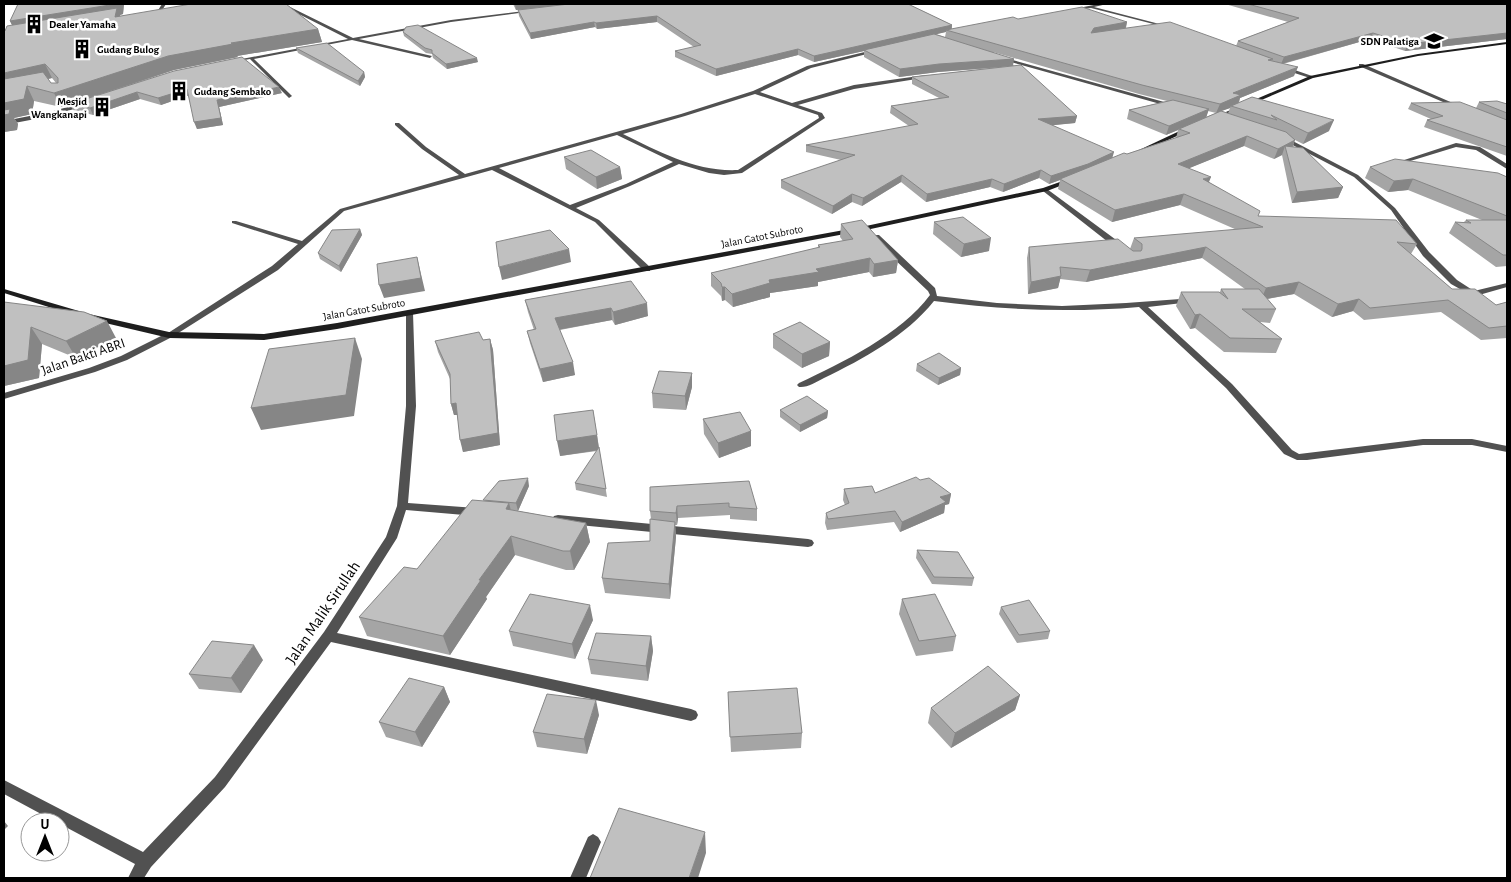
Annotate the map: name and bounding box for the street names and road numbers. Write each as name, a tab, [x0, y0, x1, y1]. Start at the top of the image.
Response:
street label: Jalan Gatot Subroto	[720, 223, 804, 250]
street label: Jalan Gatot Subroto	[322, 297, 406, 322]
street label: Jalan Bakti ABRI	[40, 336, 127, 378]
street label: Jalan Malik Sirullah	[283, 558, 363, 667]

